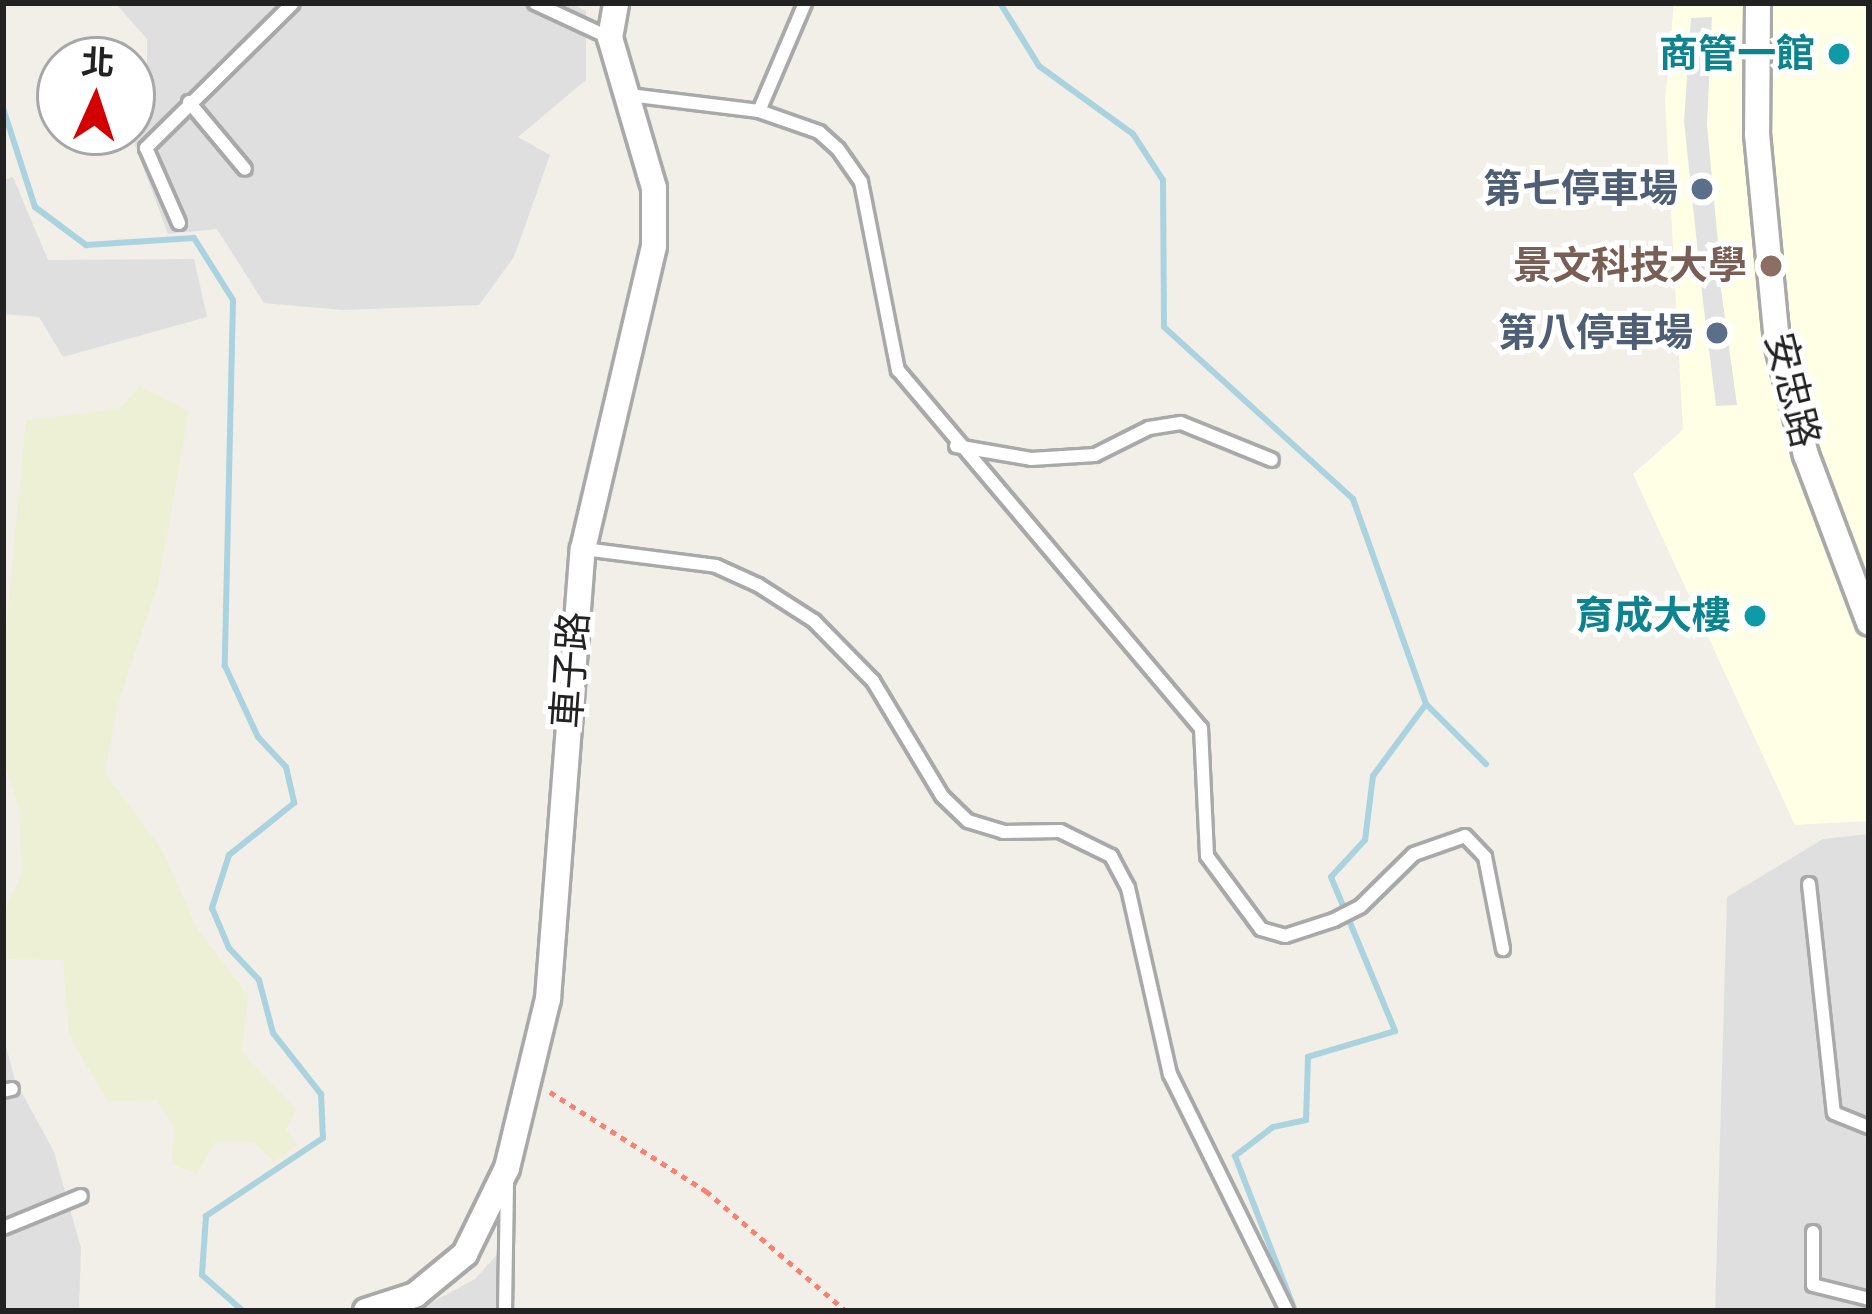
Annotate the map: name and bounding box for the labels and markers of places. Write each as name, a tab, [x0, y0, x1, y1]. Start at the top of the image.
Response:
place label: 商管一館	[1659, 31, 1815, 77]
marker: 商管一館	[1826, 41, 1852, 67]
place label: 第七停車場	[1483, 166, 1678, 212]
marker: 第七停車場	[1689, 176, 1715, 202]
place label: 景文科技大學	[1513, 243, 1747, 289]
marker: 景文科技大學	[1758, 253, 1784, 279]
place label: 第八停車場	[1498, 310, 1693, 356]
marker: 第八停車場	[1704, 320, 1730, 346]
place label: 育成大樓	[1575, 593, 1731, 639]
marker: 育成大樓	[1742, 603, 1768, 629]

